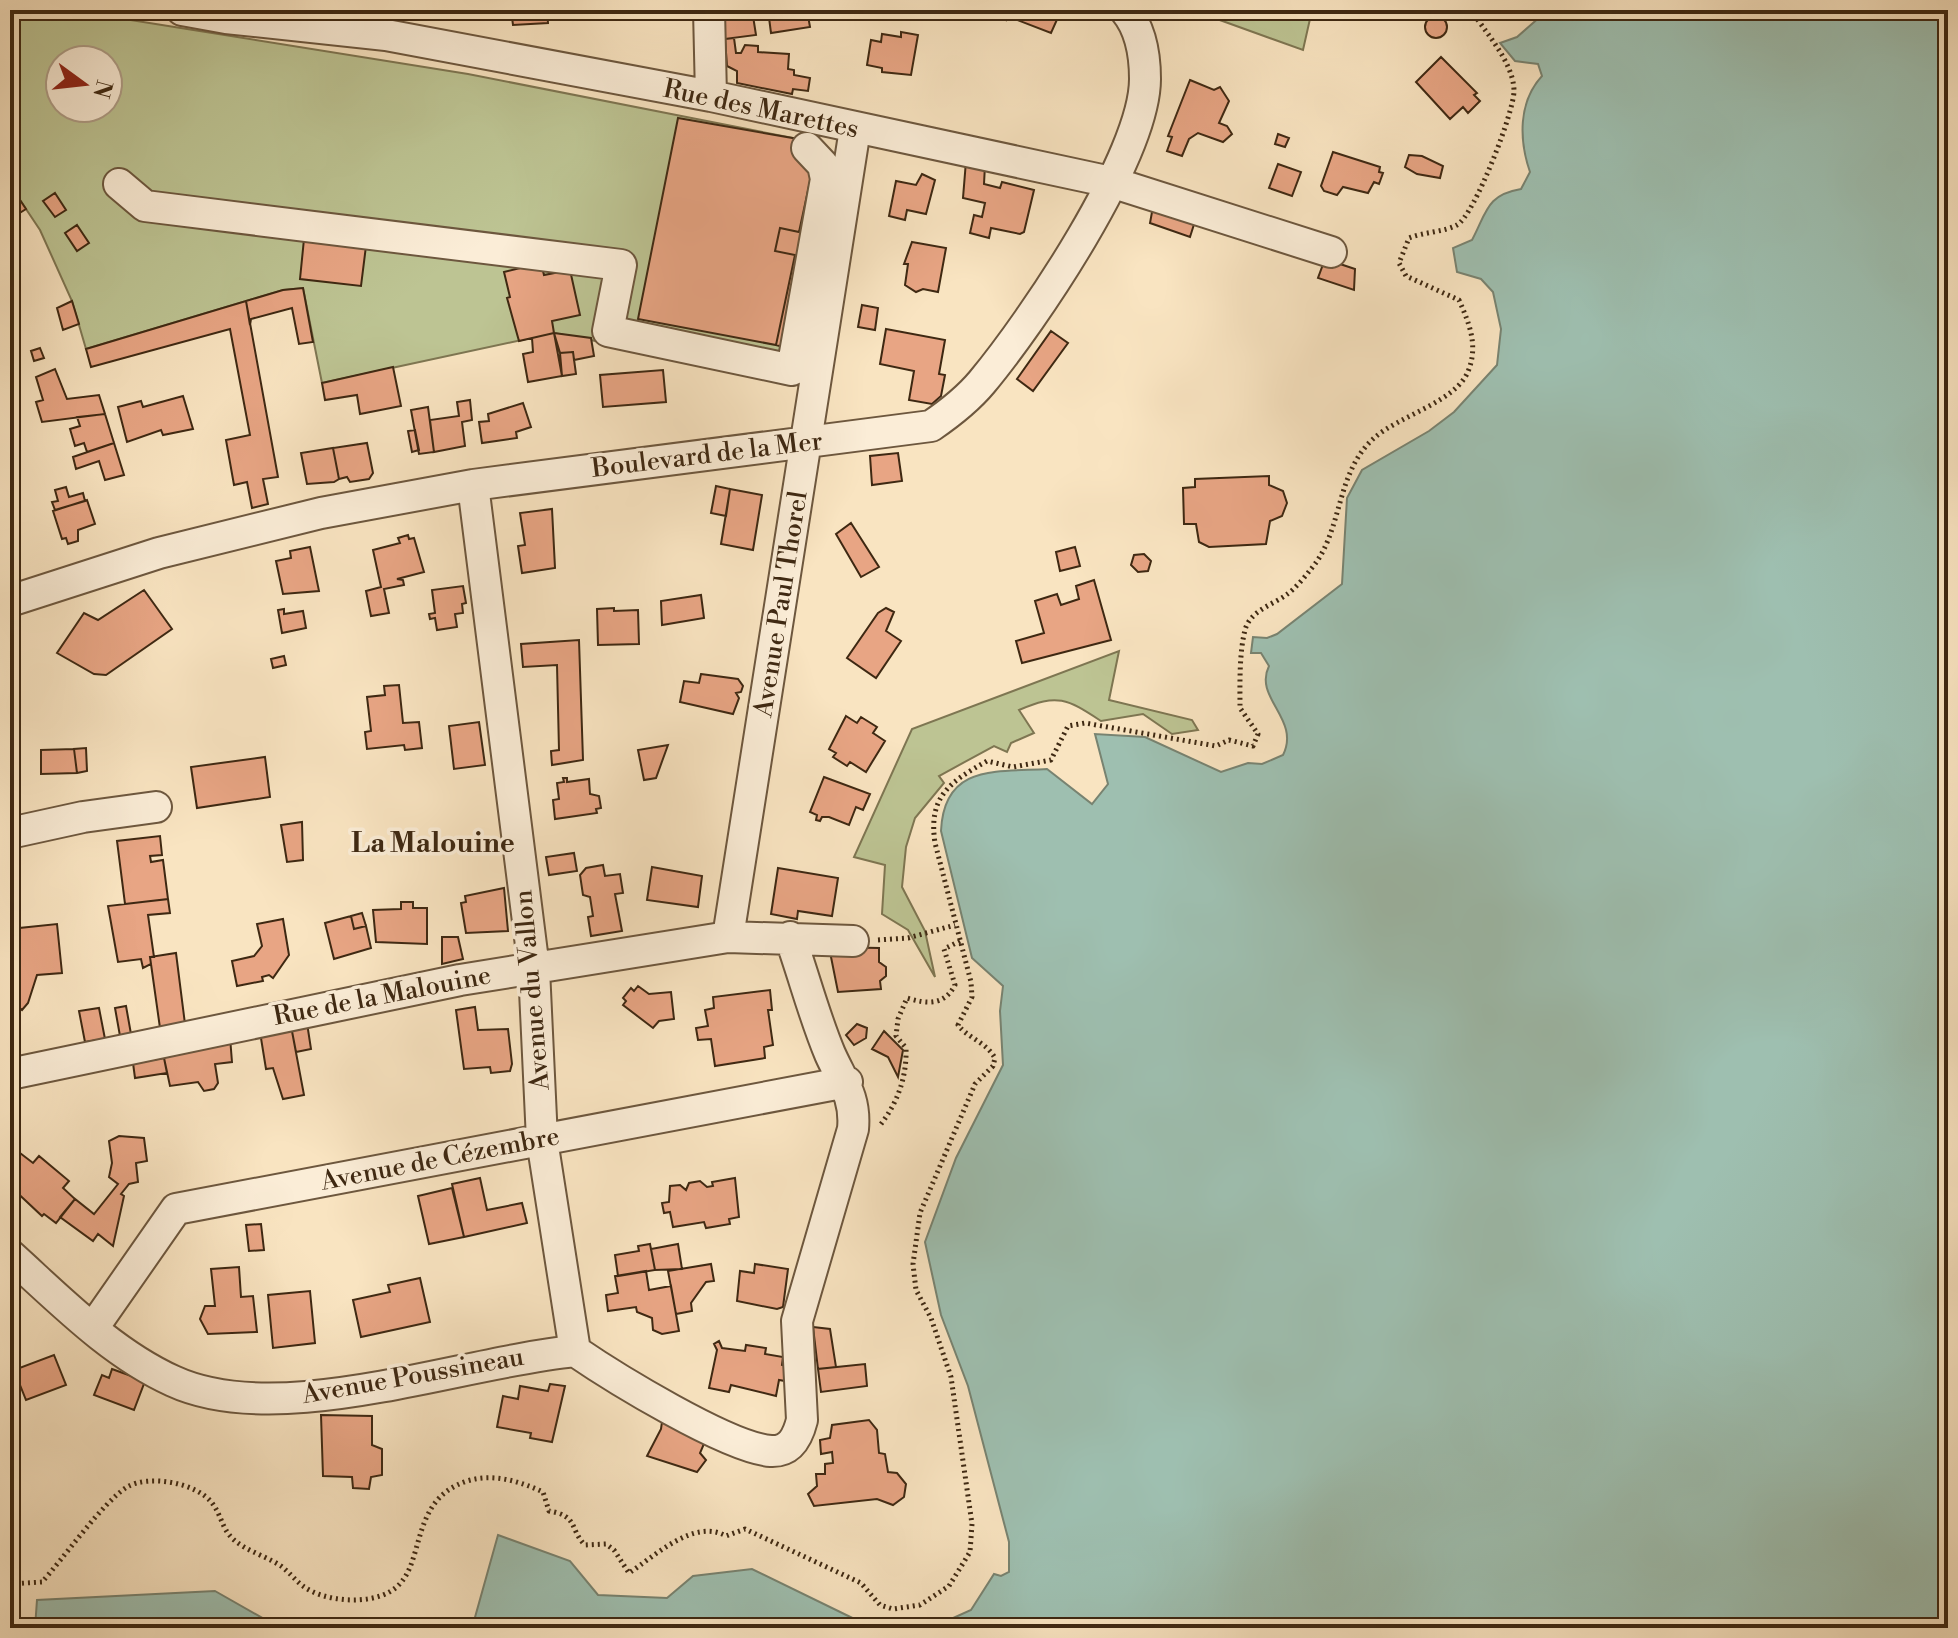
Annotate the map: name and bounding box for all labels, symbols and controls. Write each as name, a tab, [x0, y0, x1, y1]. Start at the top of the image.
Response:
north arrow	[44, 44, 124, 124]
street label: Rue des Marettes	[660, 73, 862, 145]
text: N	[86, 77, 117, 101]
street label: Boulevard de la Mer	[589, 425, 824, 485]
street label: Avenue Paul Thorel	[747, 488, 815, 720]
district label: La Malouine	[351, 826, 515, 861]
street label: Avenue du Vallon	[507, 888, 557, 1093]
street label: Rue de la Malouine	[270, 959, 494, 1033]
street label: Avenue de Cézembre	[317, 1120, 562, 1198]
street label: Avenue Poussineau	[299, 1341, 526, 1411]

